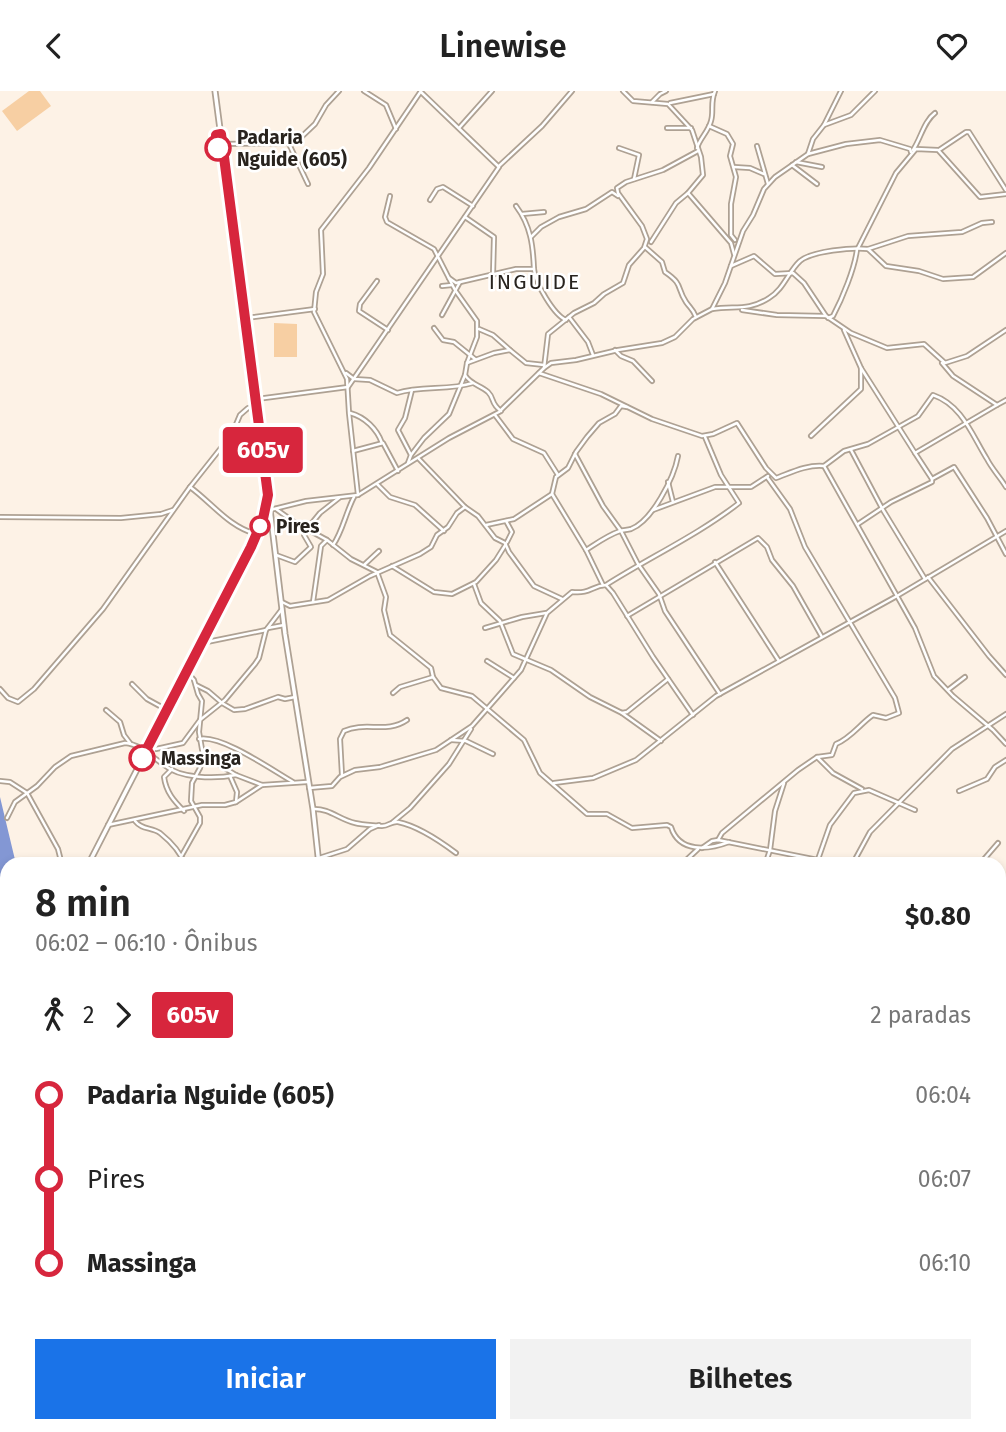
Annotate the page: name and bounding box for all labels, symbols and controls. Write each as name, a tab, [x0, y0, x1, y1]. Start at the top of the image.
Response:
icon: back	[35, 27, 73, 65]
text: Linewise	[439, 27, 567, 65]
icon: heart	[933, 27, 971, 65]
place label: Padaria Nguide (605)	[237, 126, 347, 171]
marker: Padaria Nguide (605)	[205, 135, 231, 161]
district label: INGUIDE	[489, 269, 581, 295]
line badge: 605v	[214, 427, 312, 473]
text: 605v	[237, 436, 289, 464]
place label: Pires	[276, 515, 319, 538]
marker: Pires	[250, 516, 270, 536]
marker: Massinga	[129, 745, 155, 771]
place label: Massinga	[161, 747, 241, 770]
text: 8 min	[35, 880, 131, 926]
text: $0.80	[905, 901, 971, 932]
text: 06:02 – 06:10 · Ônibus	[35, 929, 258, 957]
icon: walk	[35, 996, 73, 1034]
icon: forward	[104, 996, 142, 1034]
text: 2	[83, 1001, 94, 1029]
text: 605v	[166, 1001, 219, 1029]
text: 2 paradas	[870, 1001, 971, 1029]
text: Padaria Nguide (605)	[87, 1080, 334, 1111]
text: 06:04	[915, 1081, 971, 1109]
text: Pires	[87, 1164, 145, 1195]
text: 06:07	[918, 1165, 971, 1193]
text: Massinga	[87, 1248, 197, 1279]
text: 06:10	[919, 1249, 971, 1277]
button: Iniciar	[35, 1339, 496, 1419]
button: Bilhetes	[510, 1339, 971, 1419]

